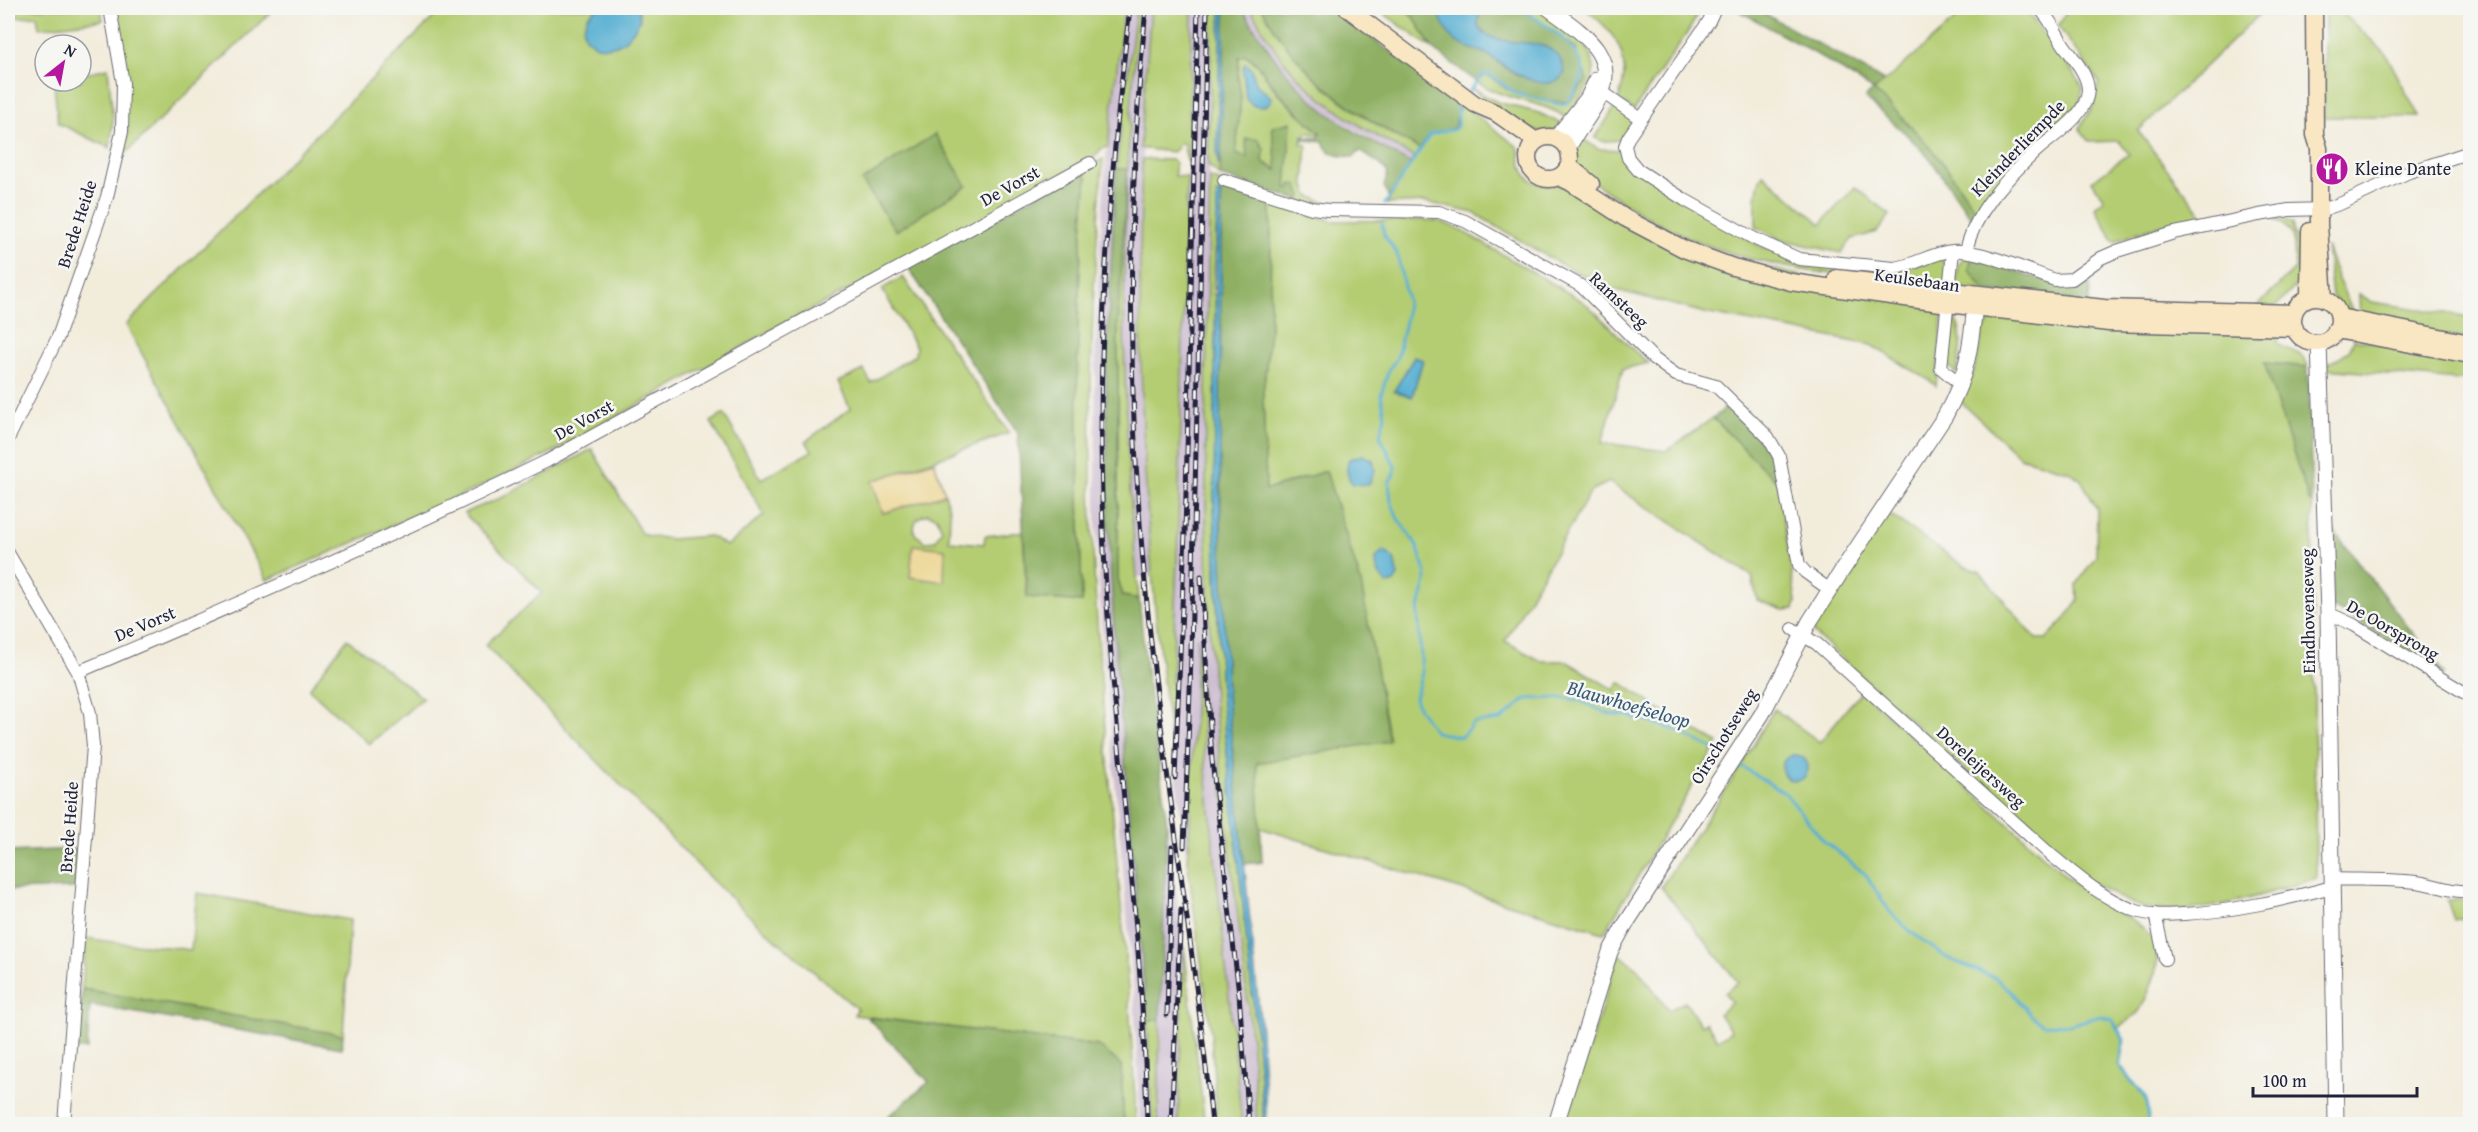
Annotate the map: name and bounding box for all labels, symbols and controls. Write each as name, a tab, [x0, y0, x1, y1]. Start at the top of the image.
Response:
north arrow	[33, 33, 93, 93]
text: N	[60, 37, 82, 63]
street label: Kleinderliempde	[1964, 93, 2071, 202]
restaurant icon: Kleine Dante	[2314, 151, 2350, 187]
place label: Kleine Dante	[2355, 155, 2451, 182]
street label: De Vorst	[975, 158, 1045, 213]
street label: Brede Heide	[50, 176, 103, 271]
street label: Keulsebaan	[1873, 260, 1961, 299]
street label: Ramsteeg	[1583, 265, 1655, 334]
street label: De Vorst	[549, 392, 619, 447]
street label: Eindhovenseweg	[2293, 548, 2322, 674]
street label: De Oorsprong	[2342, 592, 2445, 667]
street label: De Vorst	[110, 598, 180, 649]
water label: Blauwhoefseloop	[1563, 672, 1694, 735]
street label: Oirschotseweg	[1683, 682, 1764, 789]
street label: Doreleijersweg	[1931, 719, 2032, 814]
street label: Brede Heide	[52, 780, 85, 873]
scale bar	[2253, 1060, 2416, 1098]
text: 100 m	[2262, 1067, 2307, 1094]

